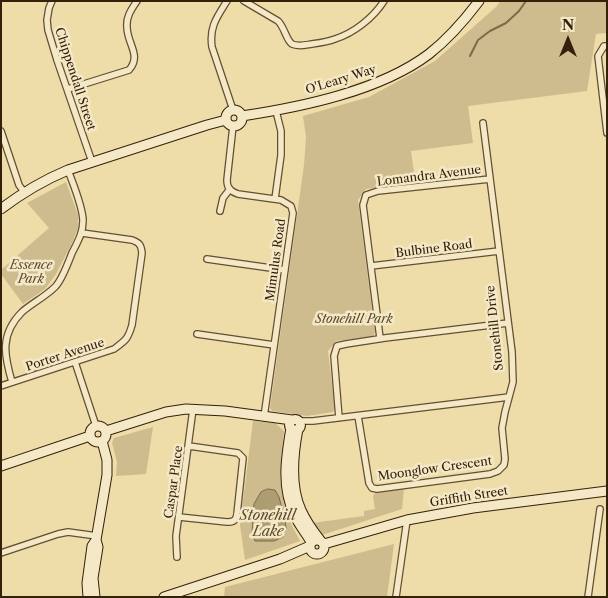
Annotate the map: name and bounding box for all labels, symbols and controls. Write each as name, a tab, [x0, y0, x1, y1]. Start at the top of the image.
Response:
north arrow	[543, 15, 593, 65]
text: N	[562, 16, 574, 34]
street label: Chippendall Street	[52, 26, 98, 132]
street label: O'Leary Way	[304, 62, 378, 98]
street label: Lomandra Avenue	[376, 162, 482, 190]
street label: Mimulus Road	[263, 218, 289, 302]
street label: Bulbine Road	[395, 237, 473, 261]
park label: Essence Park	[10, 259, 52, 287]
street label: Stonehill Drive	[483, 285, 507, 371]
park label: Stonehill Park	[315, 313, 393, 327]
street label: Porter Avenue	[24, 335, 106, 375]
street label: Caspar Place	[162, 445, 186, 519]
street label: Moonglow Crescent	[377, 454, 493, 484]
street label: Griffith Street	[429, 484, 509, 510]
water label: Stonehill Lake	[240, 508, 296, 540]

